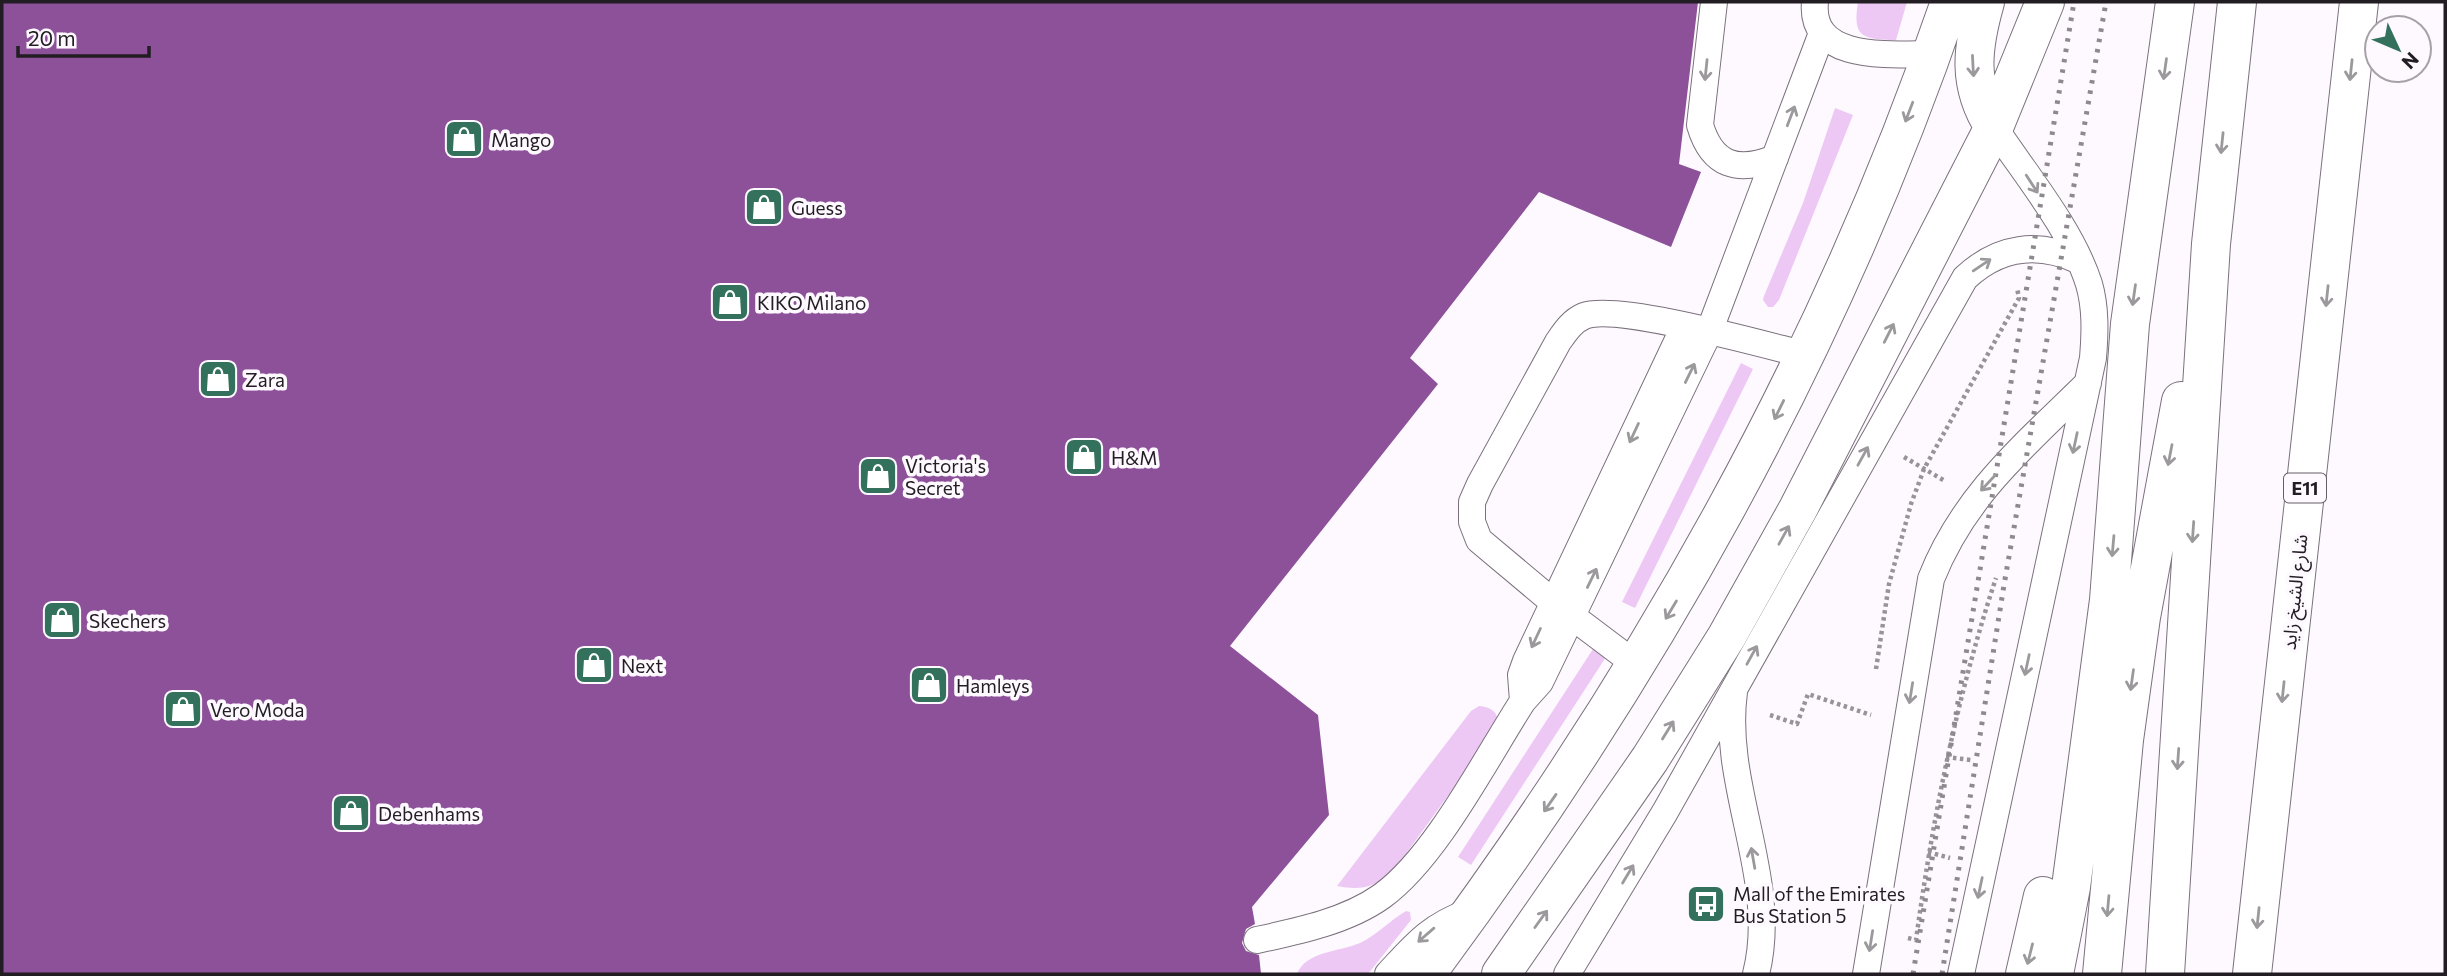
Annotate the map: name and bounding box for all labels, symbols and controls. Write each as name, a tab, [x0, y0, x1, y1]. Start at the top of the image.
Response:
scale bar	[18, 14, 149, 58]
north arrow	[2363, 14, 2433, 84]
text: 20 m	[28, 25, 76, 50]
text: N	[2397, 48, 2424, 74]
one-way arrow	[1967, 54, 1980, 77]
one-way arrow	[2159, 57, 2172, 80]
one-way arrow	[1700, 58, 1713, 80]
one-way arrow	[2345, 58, 2358, 80]
one-way arrow	[1902, 100, 1915, 122]
one-way arrow	[1786, 105, 1798, 127]
shop icon: Mango	[443, 118, 485, 160]
place label: Mango	[491, 128, 551, 151]
one-way arrow	[2215, 131, 2228, 153]
one-way arrow	[2025, 174, 2039, 194]
shop icon: Guess	[743, 186, 785, 228]
place label: Guess	[791, 196, 843, 219]
one-way arrow	[1972, 258, 1992, 272]
shop icon: KIKO Milano	[709, 281, 751, 323]
one-way arrow	[2128, 283, 2141, 306]
one-way arrow	[2320, 284, 2333, 307]
place label: KIKO Milano	[757, 291, 866, 314]
one-way arrow	[1882, 323, 1896, 344]
shop icon: Zara	[197, 358, 239, 400]
one-way arrow	[1683, 363, 1697, 384]
place label: Zara	[245, 368, 285, 391]
one-way arrow	[1772, 399, 1785, 420]
one-way arrow	[1627, 421, 1640, 443]
one-way arrow	[2067, 431, 2081, 454]
shop icon: H&M	[1063, 436, 1105, 478]
one-way arrow	[2163, 443, 2176, 466]
place label: H&M	[1111, 446, 1157, 469]
one-way arrow	[1856, 447, 1870, 467]
place label: Victoria's Secret	[905, 454, 986, 499]
shop icon: Victoria's Secret	[857, 455, 899, 497]
one-way arrow	[1979, 474, 1996, 491]
road number: E11	[2284, 474, 2326, 502]
one-way arrow	[2186, 520, 2199, 543]
one-way arrow	[1777, 525, 1791, 545]
street label: شارع الشيخ زايد	[2276, 533, 2315, 651]
one-way arrow	[2106, 534, 2119, 557]
one-way arrow	[1585, 568, 1599, 589]
shop icon: Skechers	[41, 599, 83, 641]
one-way arrow	[1664, 599, 1678, 619]
place label: Skechers	[89, 609, 166, 632]
one-way arrow	[1529, 627, 1543, 648]
shop icon: Next	[573, 644, 615, 686]
one-way arrow	[1746, 645, 1759, 666]
one-way arrow	[2020, 653, 2034, 676]
place label: Next	[621, 654, 663, 677]
shop icon: Hamleys	[908, 664, 950, 706]
one-way arrow	[2126, 668, 2139, 690]
place label: Hamleys	[956, 674, 1030, 697]
one-way arrow	[2276, 680, 2289, 703]
one-way arrow	[1904, 681, 1917, 703]
shop icon: Vero Moda	[162, 688, 204, 730]
place label: Vero Moda	[210, 698, 304, 721]
one-way arrow	[1661, 721, 1675, 741]
one-way arrow	[2172, 747, 2185, 770]
shop icon: Debenhams	[330, 792, 372, 834]
one-way arrow	[1543, 793, 1557, 812]
place label: Debenhams	[378, 802, 480, 825]
one-way arrow	[1746, 848, 1759, 870]
one-way arrow	[1621, 865, 1635, 885]
one-way arrow	[1973, 876, 1987, 899]
place label: Mall of the Emirates Bus Station 5	[1733, 882, 1905, 927]
bus stop icon: Mall of the Emirates Bus Station 5	[1685, 883, 1727, 925]
one-way arrow	[2101, 894, 2114, 916]
one-way arrow	[2251, 907, 2264, 929]
one-way arrow	[1534, 910, 1548, 929]
one-way arrow	[1418, 927, 1436, 943]
one-way arrow	[1864, 930, 1877, 952]
one-way arrow	[2023, 942, 2036, 965]

